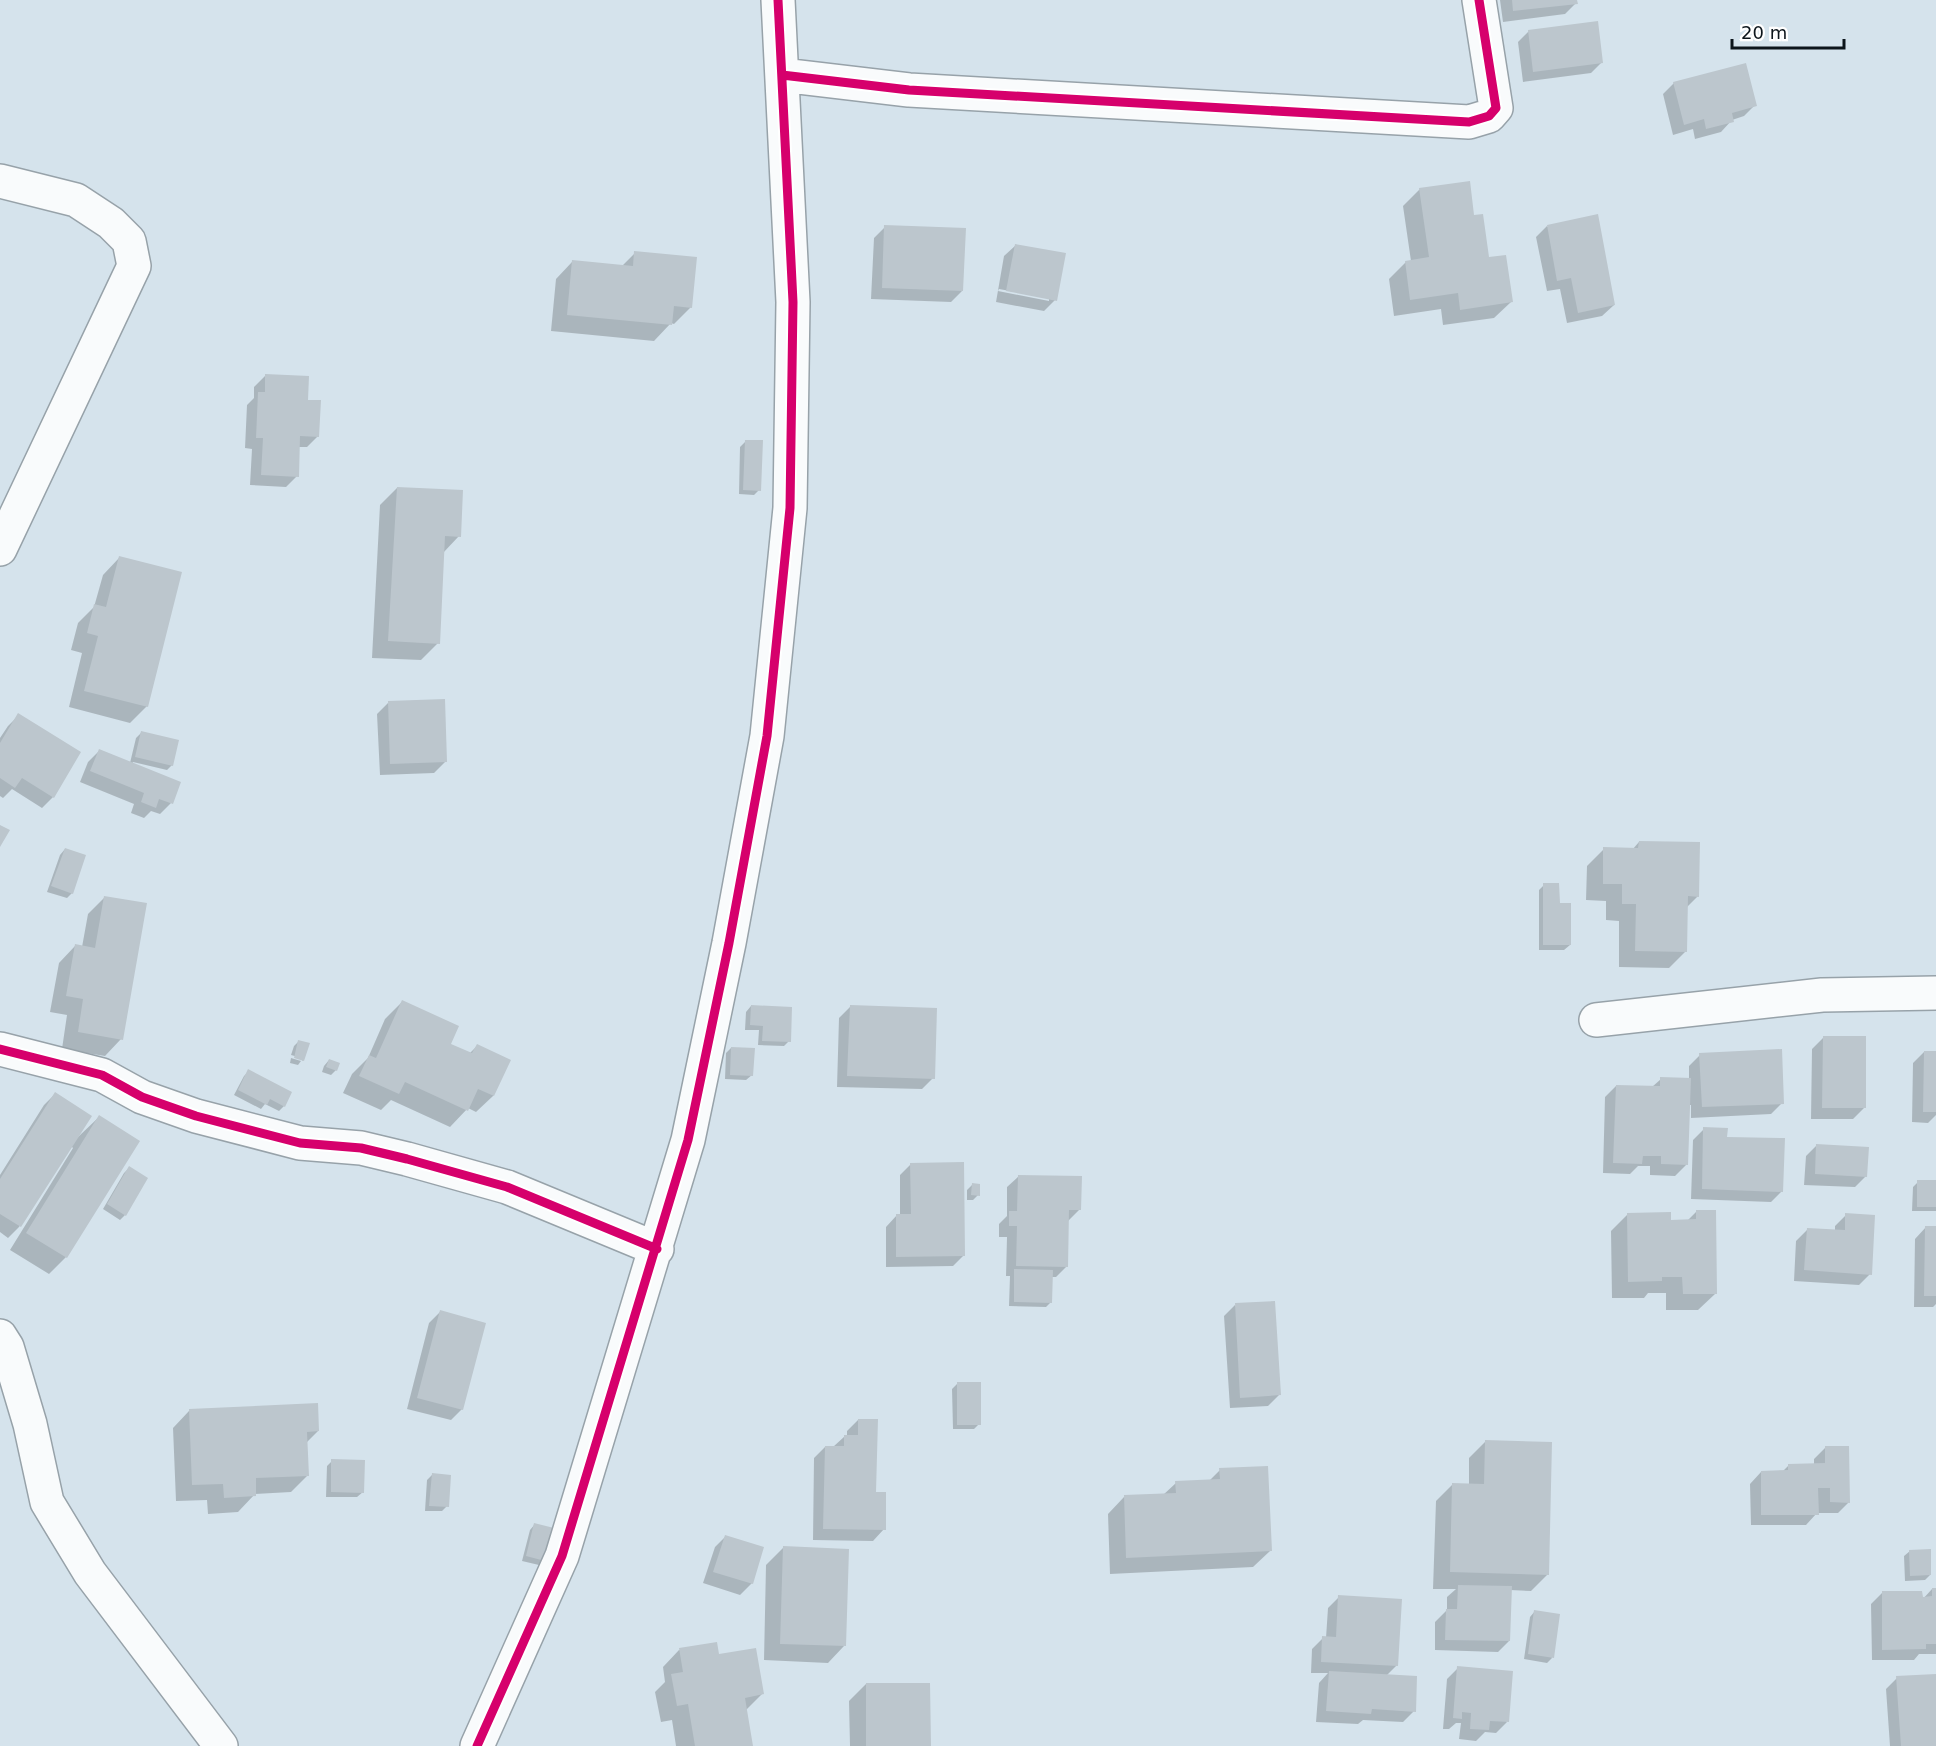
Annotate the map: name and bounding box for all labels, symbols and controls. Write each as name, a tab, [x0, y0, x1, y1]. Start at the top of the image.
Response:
scale bar	[1732, 12, 1844, 50]
text: 20 m	[1741, 22, 1787, 43]

